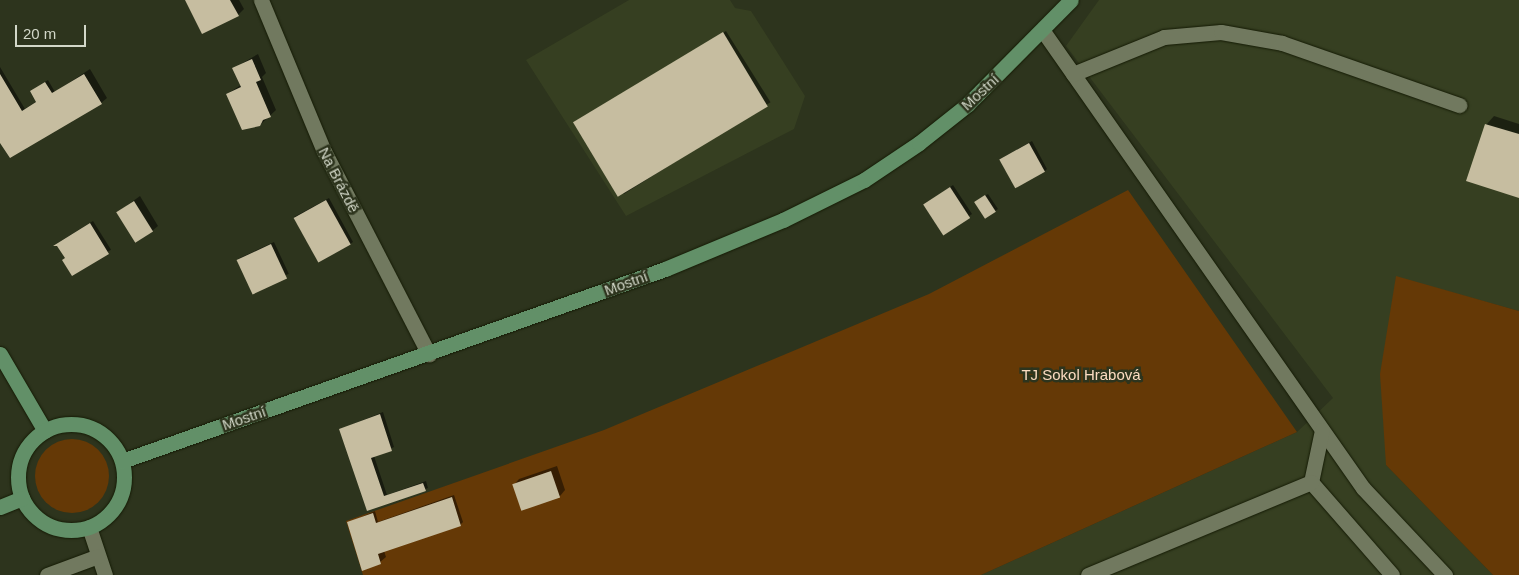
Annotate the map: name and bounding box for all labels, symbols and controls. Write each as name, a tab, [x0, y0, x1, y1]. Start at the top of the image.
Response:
scale bar	[18, 15, 89, 47]
text: 20 m	[23, 25, 56, 42]
street label: Mostní	[957, 70, 1003, 114]
street label: Na Brázdě	[315, 144, 363, 216]
street label: Mostní	[602, 267, 650, 299]
park label: TJ Sokol Hrabová	[1021, 366, 1141, 384]
street label: Mostní	[220, 402, 268, 434]

